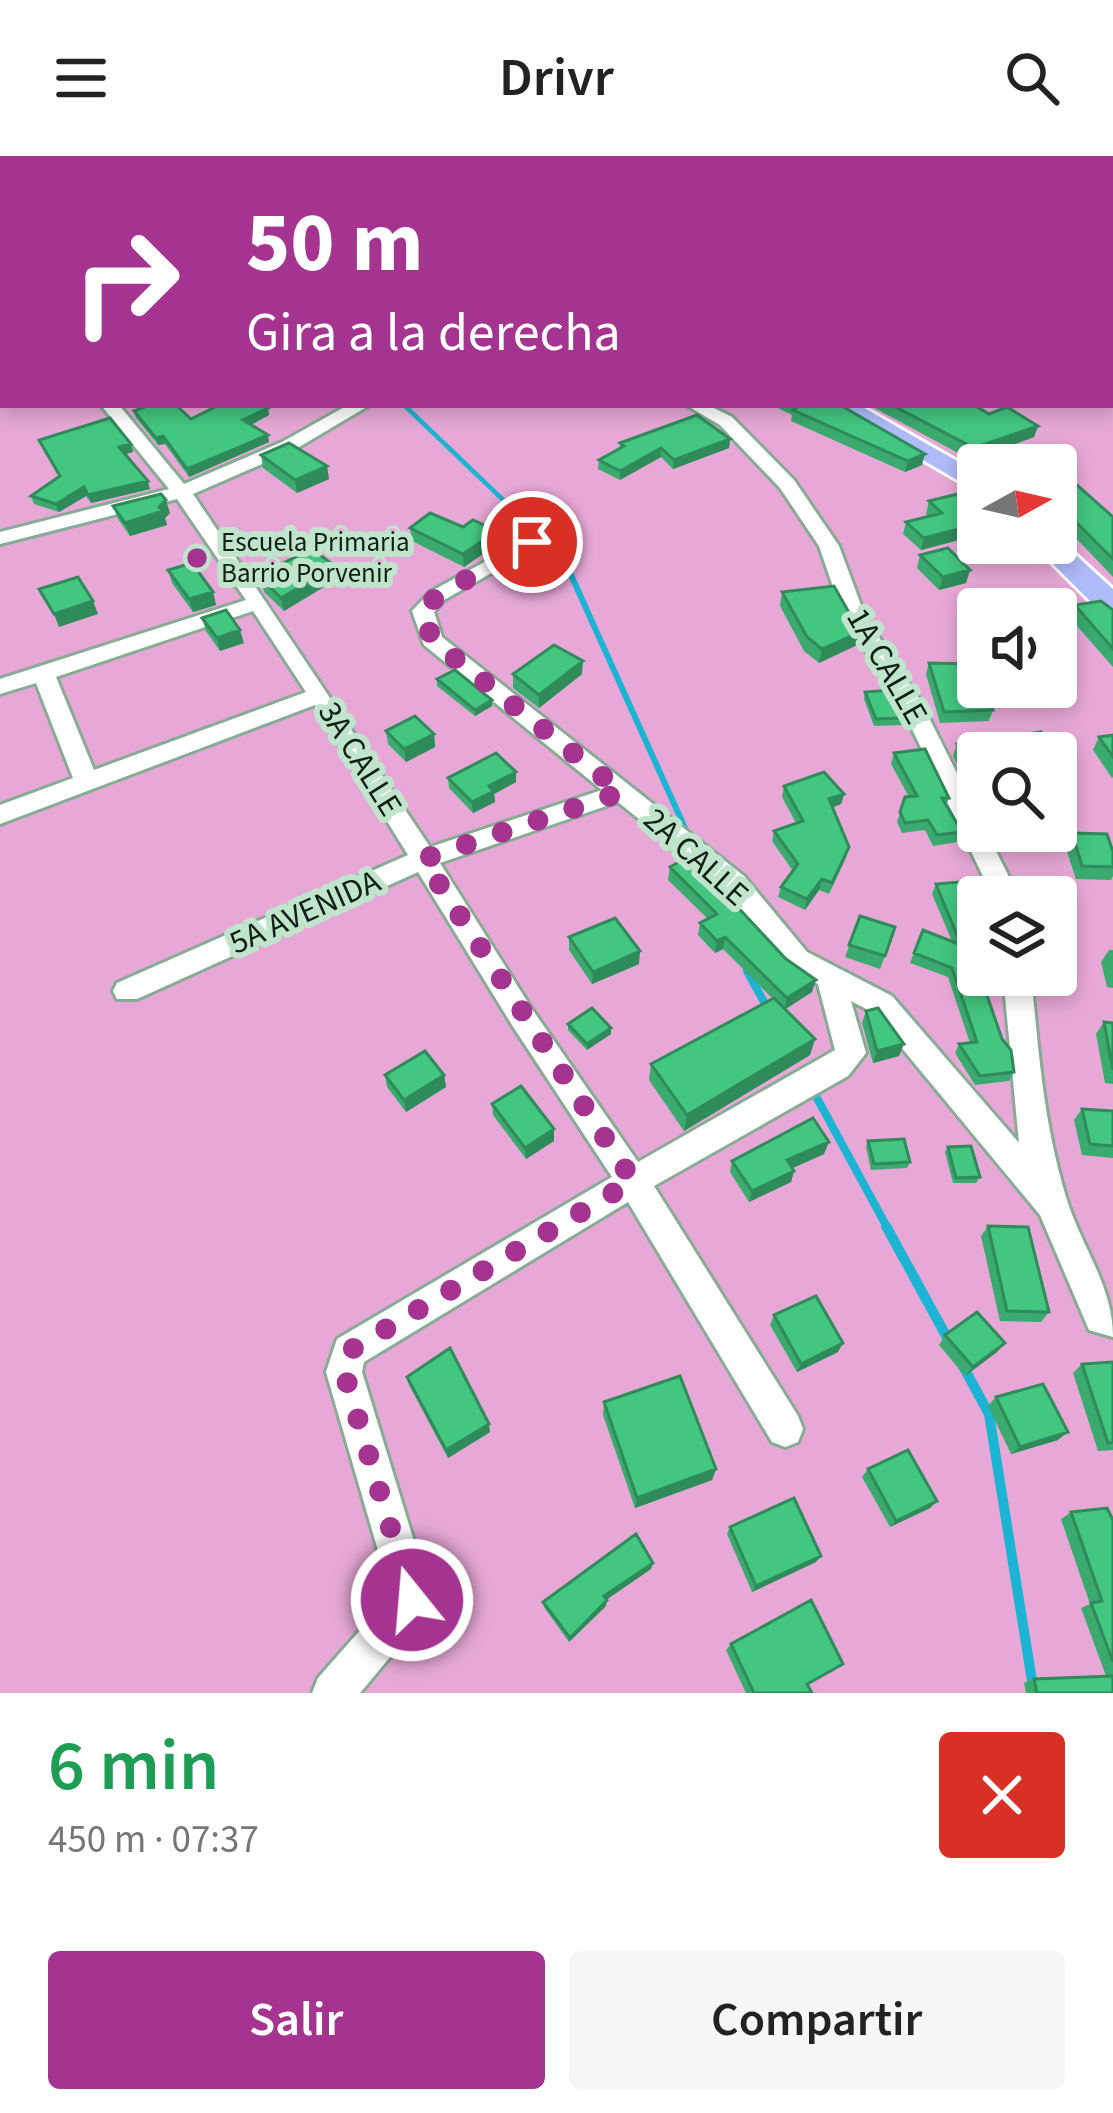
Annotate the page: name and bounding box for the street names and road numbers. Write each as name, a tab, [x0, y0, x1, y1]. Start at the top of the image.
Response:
street label: 1A CALLE	[835, 599, 939, 733]
street label: 3A CALLE	[306, 693, 414, 825]
street label: 2A CALLE	[633, 797, 759, 917]
street label: 5A AVENIDA	[222, 858, 388, 966]

